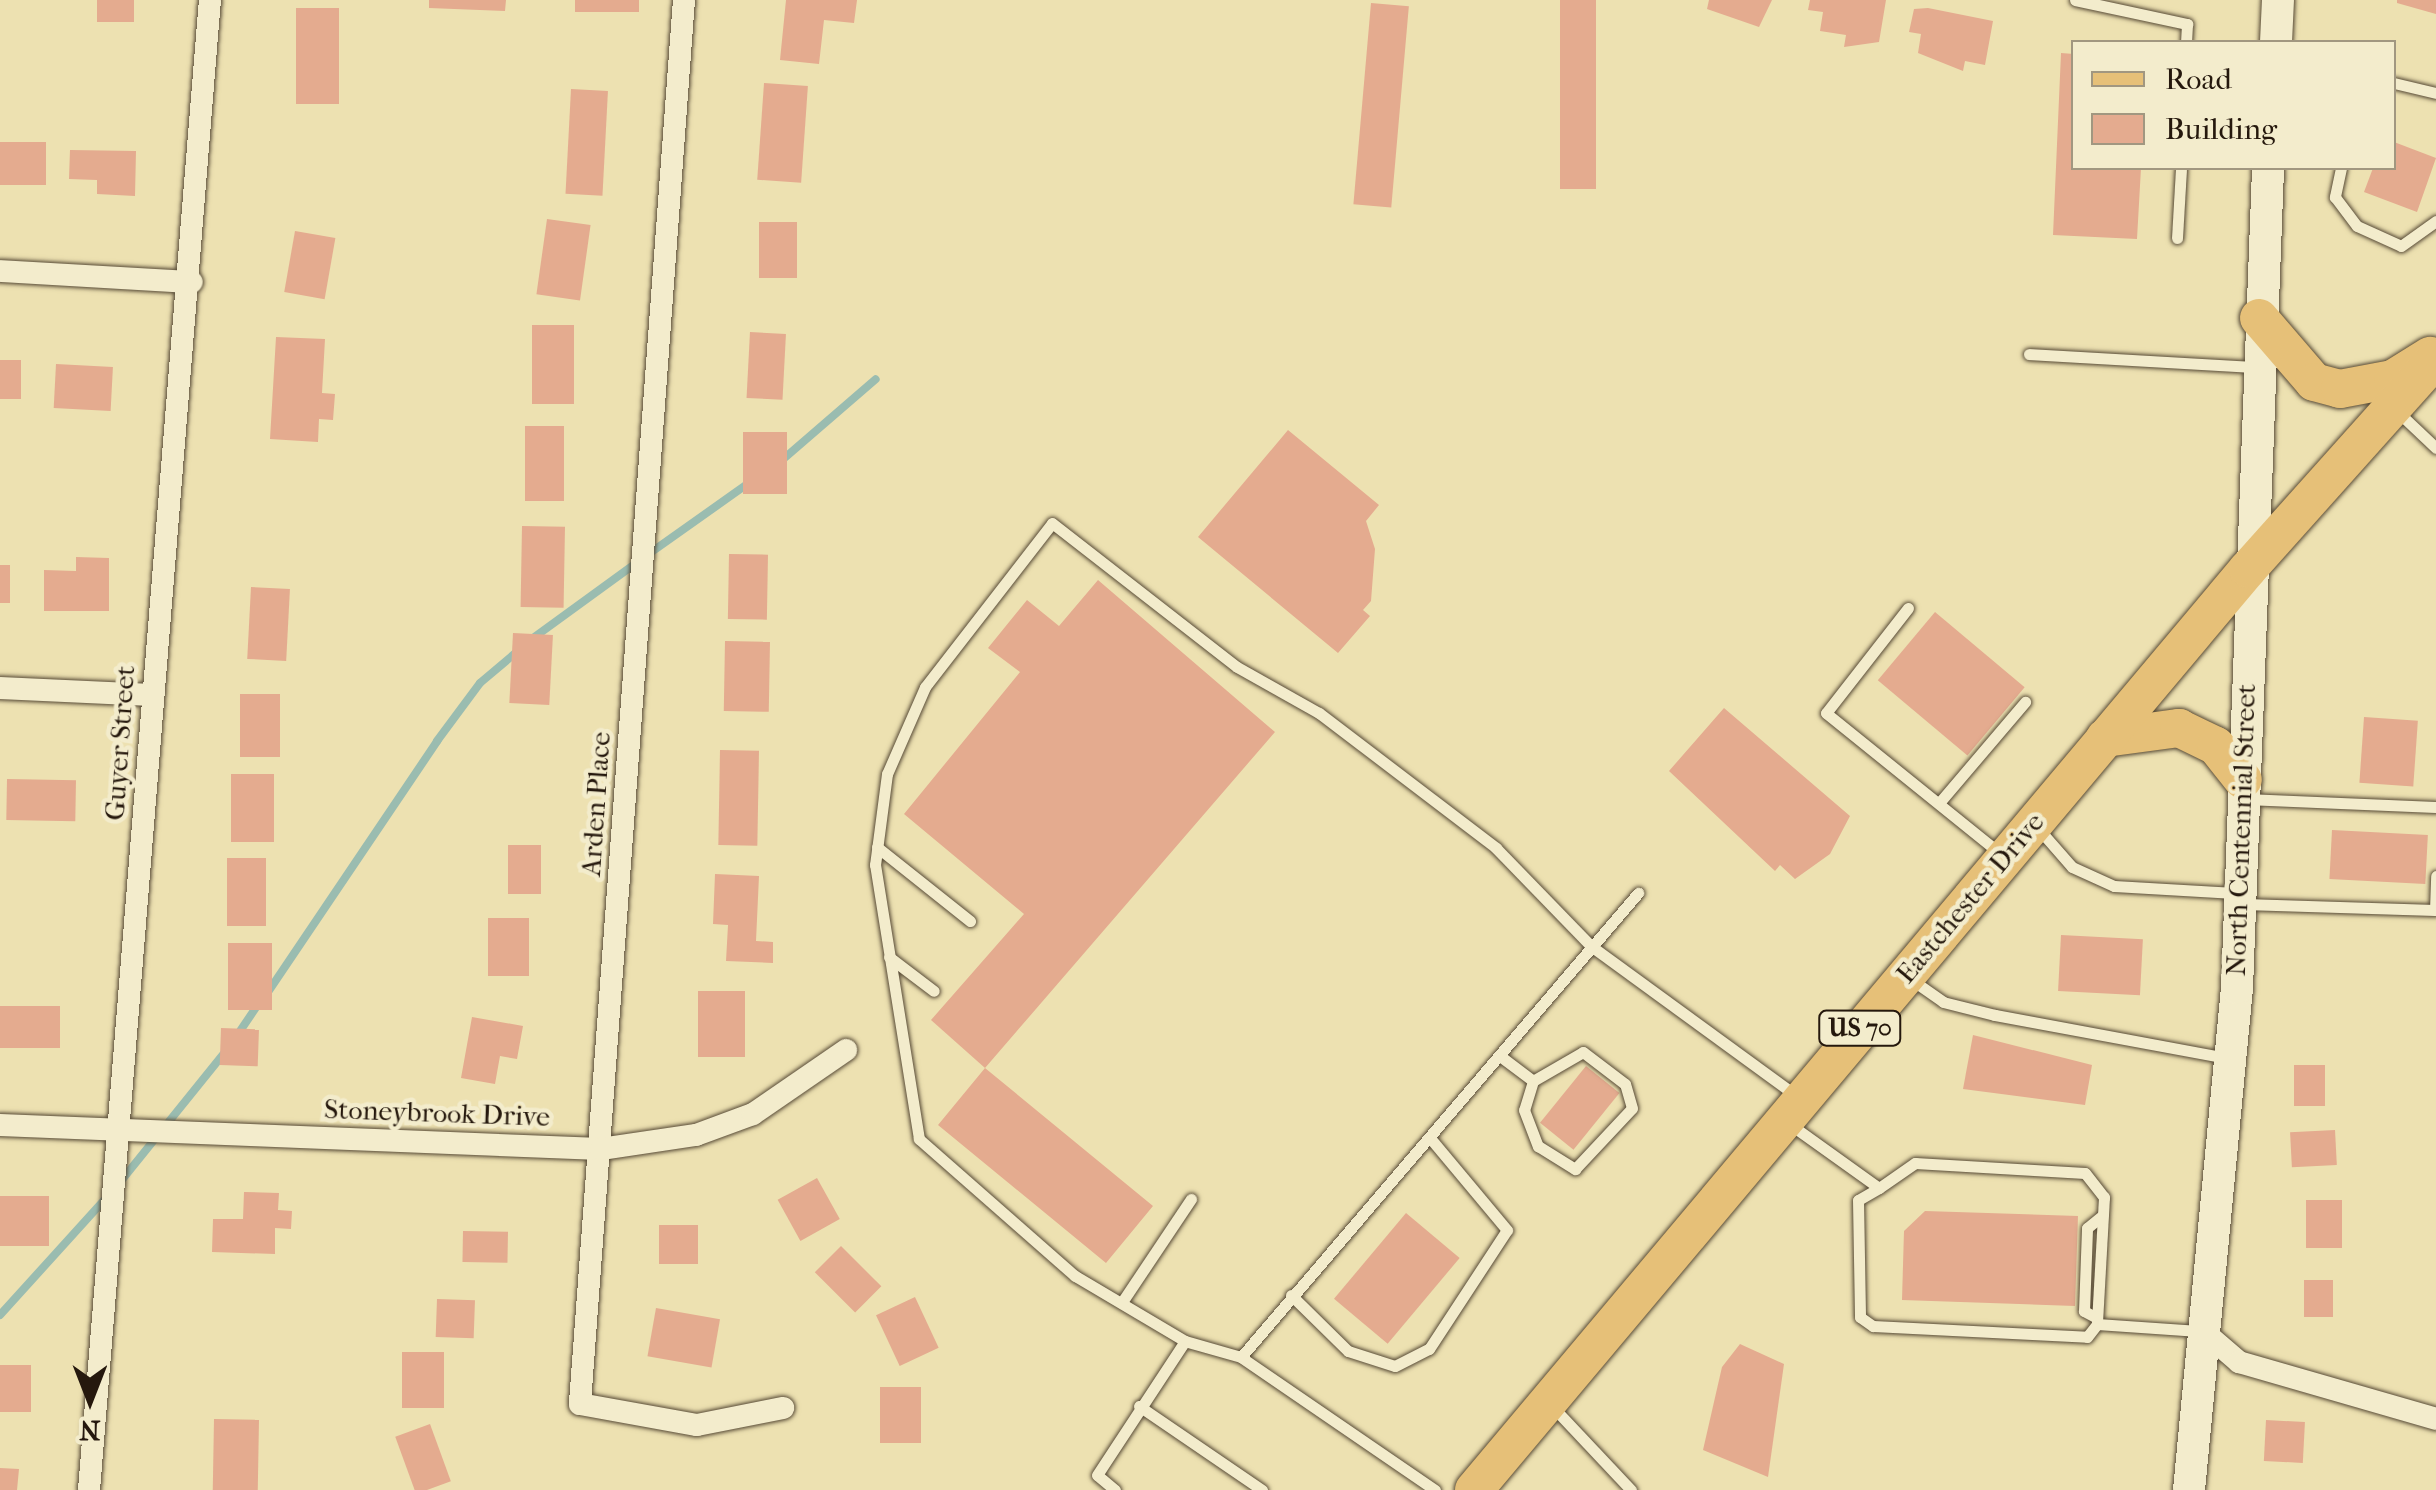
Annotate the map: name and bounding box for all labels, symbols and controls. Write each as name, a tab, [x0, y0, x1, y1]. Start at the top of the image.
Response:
legend	[2071, 40, 2396, 170]
text: Road	[2165, 62, 2232, 97]
text: Building	[2165, 112, 2277, 147]
street label: Guyer Street	[98, 664, 142, 822]
street label: North Centennial Street	[2219, 683, 2263, 977]
street label: Arden Place	[574, 731, 618, 877]
street label: Eastchester Drive	[1889, 806, 2051, 990]
road number: US 70	[1818, 1008, 1902, 1048]
street label: Stoneybrook Drive	[323, 1092, 551, 1134]
north arrow	[40, 1350, 140, 1450]
text: N	[79, 1414, 101, 1447]

